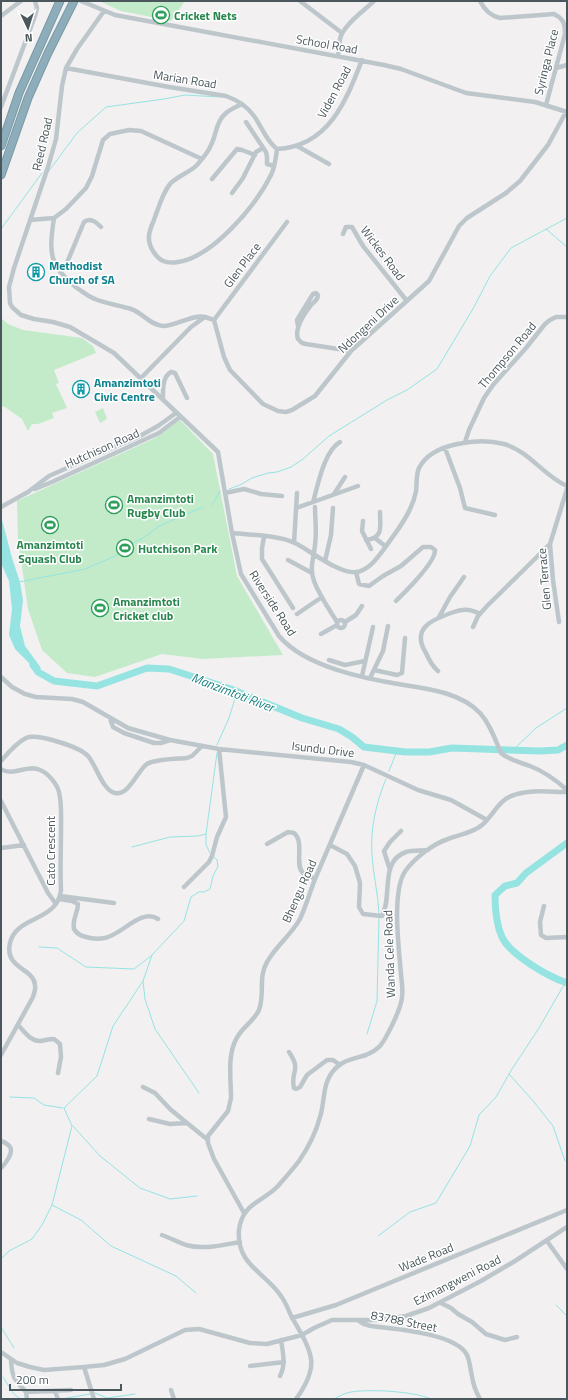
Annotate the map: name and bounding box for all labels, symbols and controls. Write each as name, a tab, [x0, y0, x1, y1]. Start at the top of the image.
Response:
sports icon: Cricket Nets	[151, 5, 171, 25]
place label: Cricket Nets	[174, 6, 237, 25]
north arrow	[8, 8, 48, 48]
street label: Syringa Place	[529, 27, 563, 97]
street label: School Road	[295, 29, 359, 59]
text: N	[24, 30, 33, 46]
street label: Viden Road	[312, 62, 356, 122]
street label: Marian Road	[152, 65, 218, 93]
street label: Reed Road	[27, 115, 57, 173]
street label: Wickes Road	[356, 222, 410, 284]
street label: Glen Place	[219, 238, 265, 292]
place label: Methodist Church of SA	[49, 256, 116, 289]
building icon: Methodist Church of SA	[26, 262, 46, 282]
street label: Ndongeni Drive	[333, 291, 403, 357]
street label: Thompson Road	[473, 317, 541, 393]
place label: Amanzimtoti Civic Centre	[94, 373, 161, 406]
building icon: Amanzimtoti Civic Centre	[71, 379, 91, 399]
street label: Hutchison Road	[62, 423, 142, 473]
place label: Amanzimtoti Rugby Club	[127, 489, 194, 522]
sports icon: Amanzimtoti Rugby Club	[104, 495, 124, 515]
sports icon: Amanzimtoti Squash Club	[40, 515, 60, 535]
place label: Amanzimtoti Squash Club	[17, 535, 83, 568]
sports icon: Hutchison Park	[115, 538, 135, 558]
place label: Hutchison Park	[138, 539, 218, 558]
street label: Glen Terrace	[532, 547, 556, 611]
street label: Riverside Road	[245, 566, 301, 640]
place label: Amanzimtoti Cricket club	[113, 592, 180, 625]
sports icon: Amanzimtoti Cricket club	[90, 598, 110, 618]
water label: Manzimtoti River	[189, 667, 279, 718]
street label: Isundu Drive	[291, 736, 355, 762]
street label: Cato Crescent	[41, 815, 60, 886]
street label: Bhengu Road	[277, 856, 321, 926]
street label: Wanda Cele Road	[378, 910, 400, 998]
street label: Wade Road	[396, 1237, 456, 1277]
street label: Ezimangweni Road	[410, 1250, 504, 1310]
street label: 83788 Street	[369, 1305, 440, 1337]
scale bar	[10, 1366, 121, 1392]
text: 200 m	[16, 1370, 49, 1389]

